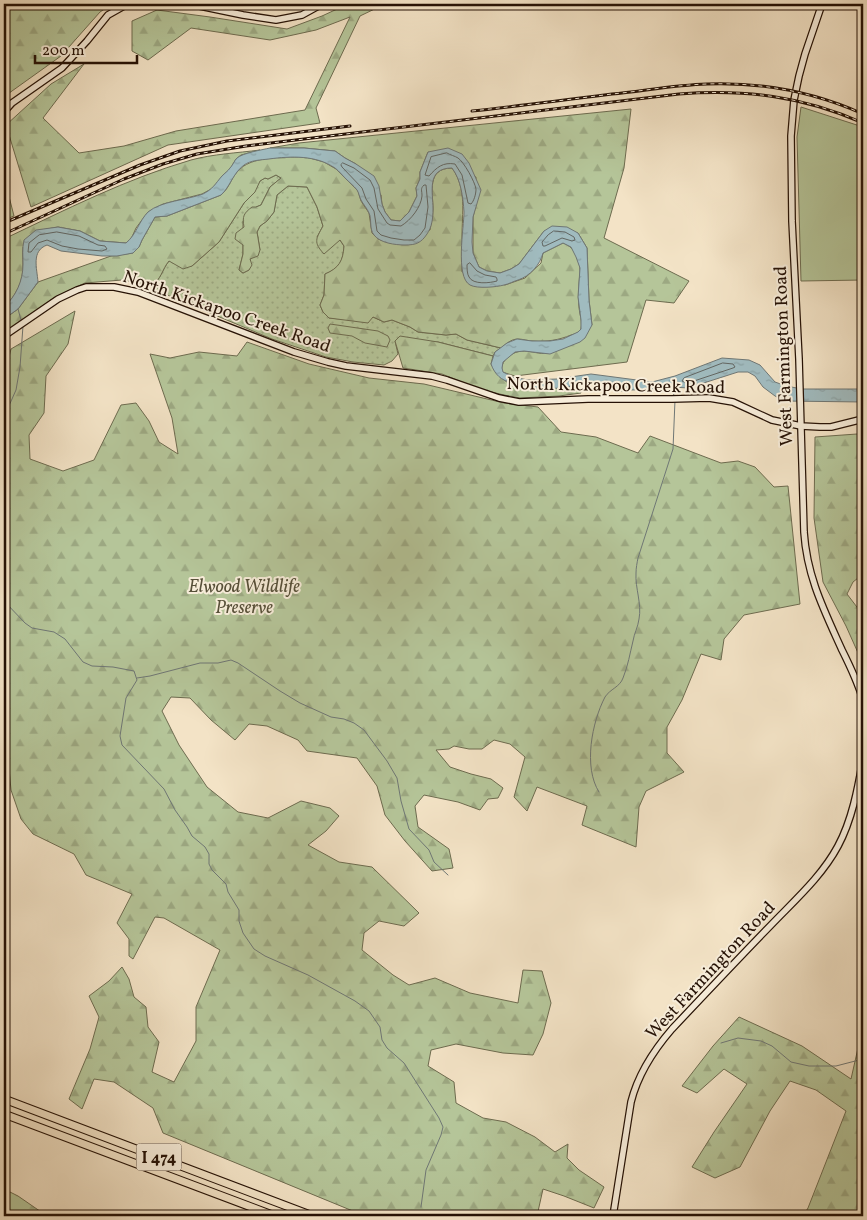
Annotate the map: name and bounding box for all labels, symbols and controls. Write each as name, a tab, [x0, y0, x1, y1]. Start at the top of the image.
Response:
scale bar	[35, 32, 138, 64]
text: 200 m	[42, 41, 85, 62]
street label: North Kickapoo Creek Road	[119, 265, 334, 360]
street label: West Farmington Road	[769, 265, 800, 447]
street label: North Kickapoo Creek Road	[506, 372, 725, 401]
park label: Elwood Wildlife Preserve	[188, 575, 300, 621]
street label: West Farmington Road	[640, 897, 782, 1046]
road number: I 474	[136, 1144, 182, 1170]

